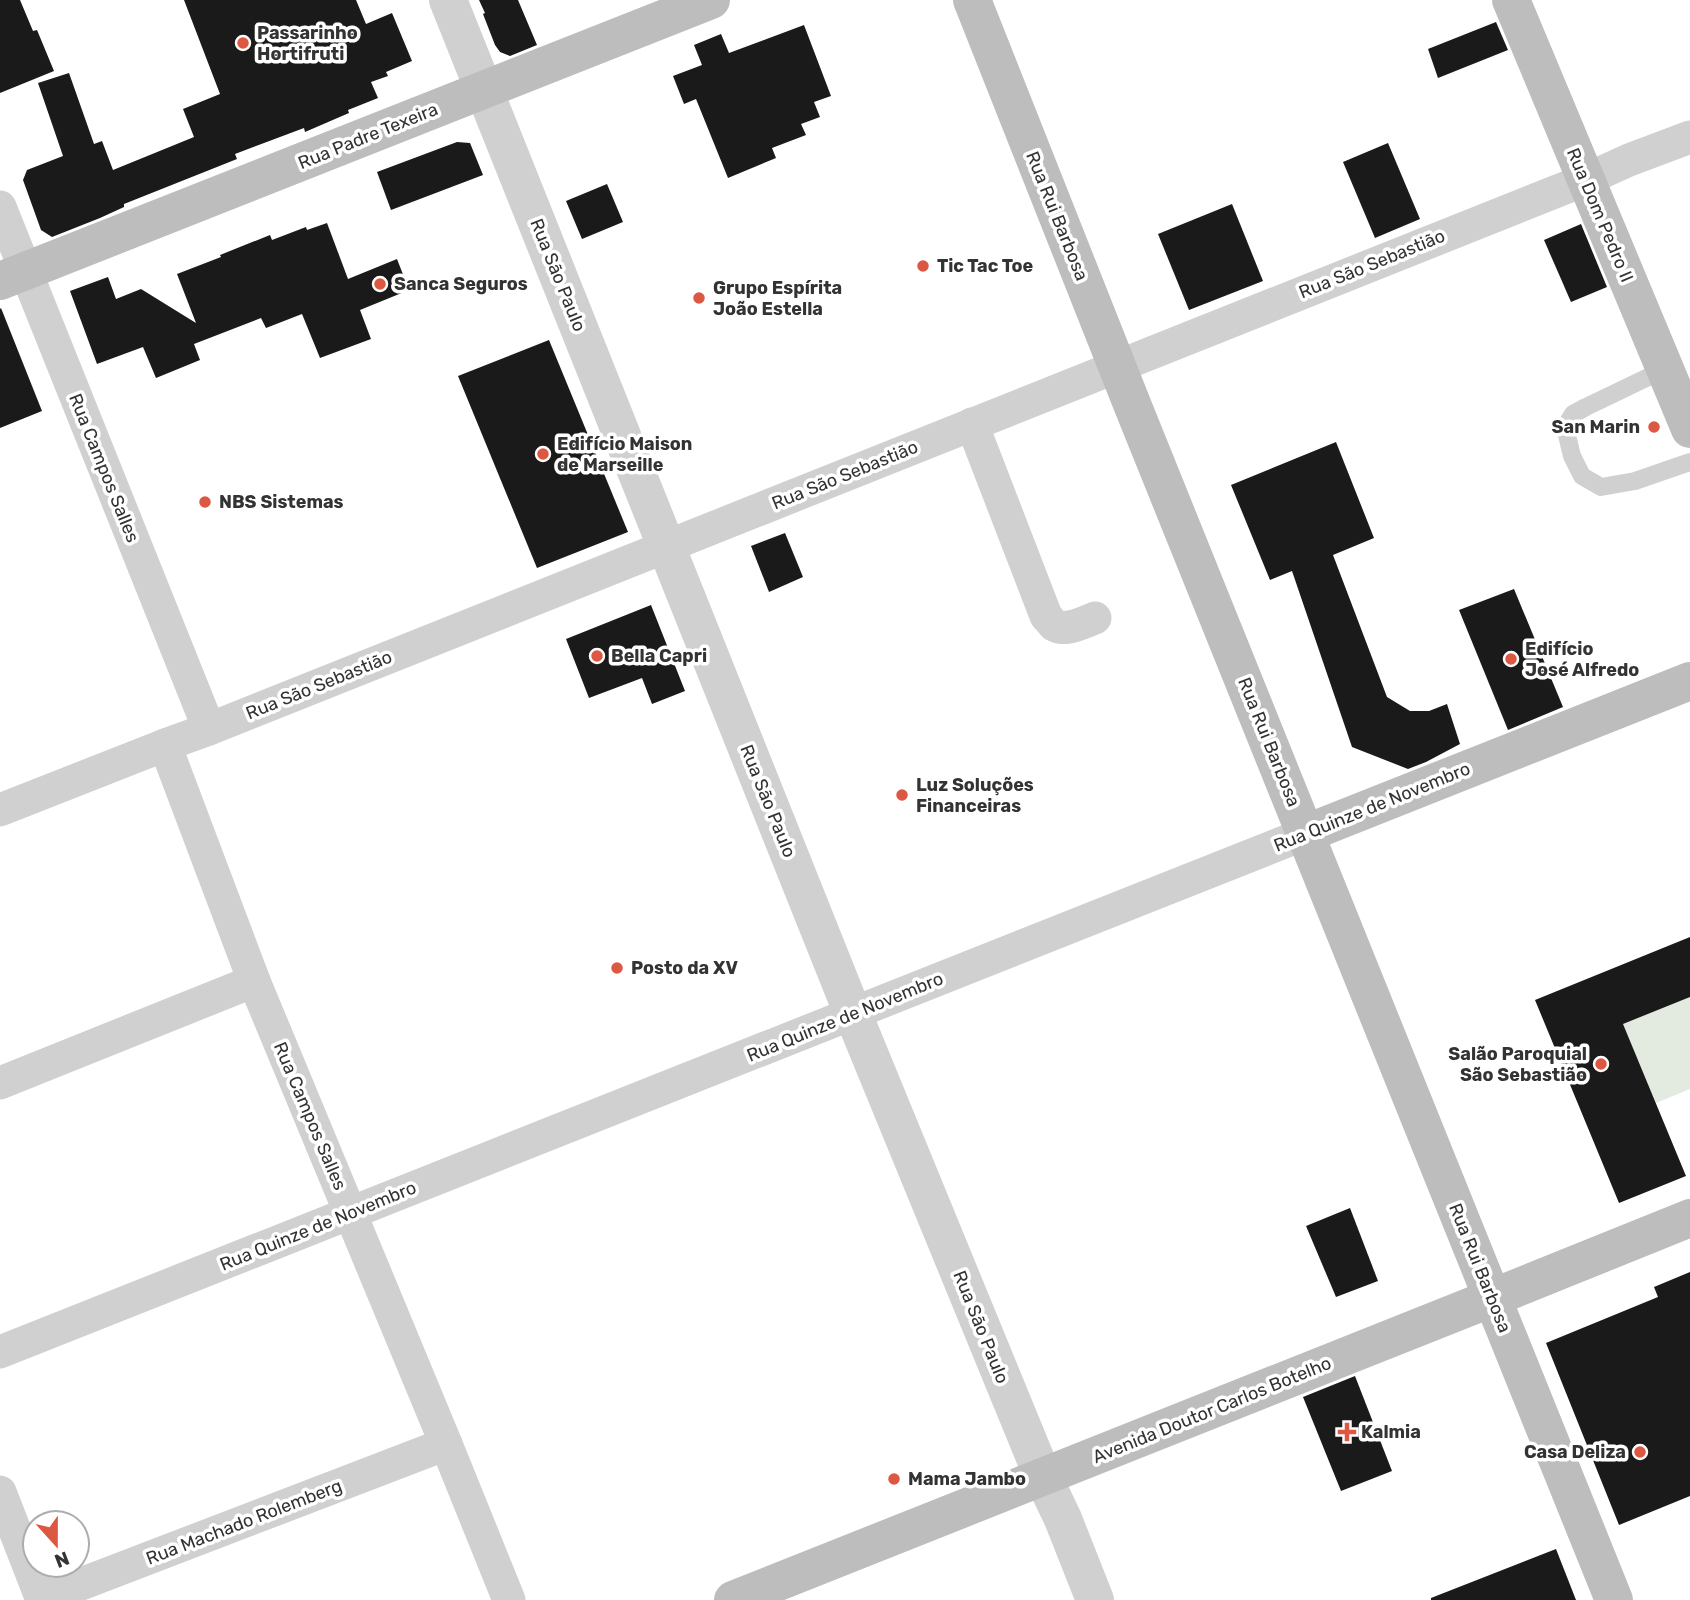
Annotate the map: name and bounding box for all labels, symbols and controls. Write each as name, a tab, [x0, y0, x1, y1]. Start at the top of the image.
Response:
place label: Passarinho Hortifruti	[257, 22, 358, 65]
marker: Passarinho Hortifruti	[235, 35, 251, 51]
street label: Rua Padre Texeira	[295, 98, 441, 174]
street label: Rua Dom Pedro II	[1562, 145, 1638, 285]
street label: Rua Rui Barbosa	[1021, 148, 1093, 284]
street label: Rua São Paulo	[525, 215, 591, 335]
street label: Rua São Sebastião	[1296, 225, 1448, 303]
place label: Tic Tac Toe	[937, 255, 1034, 277]
marker: Tic Tac Toe	[915, 258, 931, 274]
place label: Sanca Seguros	[394, 273, 528, 295]
marker: Sanca Seguros	[372, 276, 388, 292]
place label: Grupo Espírita João Estella	[713, 277, 842, 320]
marker: Grupo Espírita João Estella	[691, 290, 707, 306]
street label: Rua Campos Salles	[64, 390, 144, 546]
place label: San Marin	[1552, 416, 1640, 438]
marker: San Marin	[1646, 419, 1662, 435]
place label: Edifício Maison de Marseille	[557, 433, 692, 476]
street label: Rua São Sebastião	[769, 436, 921, 514]
marker: Edifício Maison de Marseille	[535, 446, 551, 462]
place label: NBS Sistemas	[219, 491, 344, 513]
marker: NBS Sistemas	[197, 494, 213, 510]
place label: Edifício José Alfredo	[1525, 638, 1639, 681]
place label: Bella Capri	[611, 645, 707, 667]
street label: Rua São Sebastião	[243, 646, 395, 724]
marker: Bella Capri	[589, 648, 605, 664]
marker: Edifício José Alfredo	[1503, 651, 1519, 667]
street label: Rua Rui Barbosa	[1233, 674, 1305, 810]
street label: Rua São Paulo	[735, 741, 801, 861]
street label: Rua Quinze de Novembro	[1271, 757, 1473, 857]
place label: Luz Soluções Financeiras	[916, 774, 1034, 817]
marker: Luz Soluções Financeiras	[894, 787, 910, 803]
place label: Posto da XV	[631, 957, 738, 979]
marker: Posto da XV	[609, 960, 625, 976]
street label: Rua Quinze de Novembro	[744, 967, 946, 1067]
street label: Rua Campos Salles	[269, 1039, 351, 1193]
place label: Salão Paroquial São Sebastião	[1448, 1043, 1587, 1086]
marker: Salão Paroquial São Sebastião	[1593, 1056, 1609, 1072]
street label: Rua Quinze de Novembro	[217, 1176, 419, 1276]
street label: Rua Rui Barbosa	[1444, 1200, 1516, 1336]
street label: Rua São Paulo	[948, 1267, 1014, 1387]
street label: Avenida Doutor Carlos Botelho	[1089, 1352, 1335, 1468]
place label: Kalmia	[1361, 1421, 1421, 1443]
marker: Kalmia	[1339, 1424, 1355, 1440]
place label: Casa Deliza	[1524, 1441, 1626, 1463]
marker: Casa Deliza	[1632, 1444, 1648, 1460]
place label: Mama Jambo	[908, 1468, 1026, 1490]
marker: Mama Jambo	[886, 1471, 902, 1487]
street label: Rua Machado Rolemberg	[143, 1474, 345, 1570]
north arrow	[21, 1509, 91, 1579]
text: N	[51, 1546, 72, 1573]

